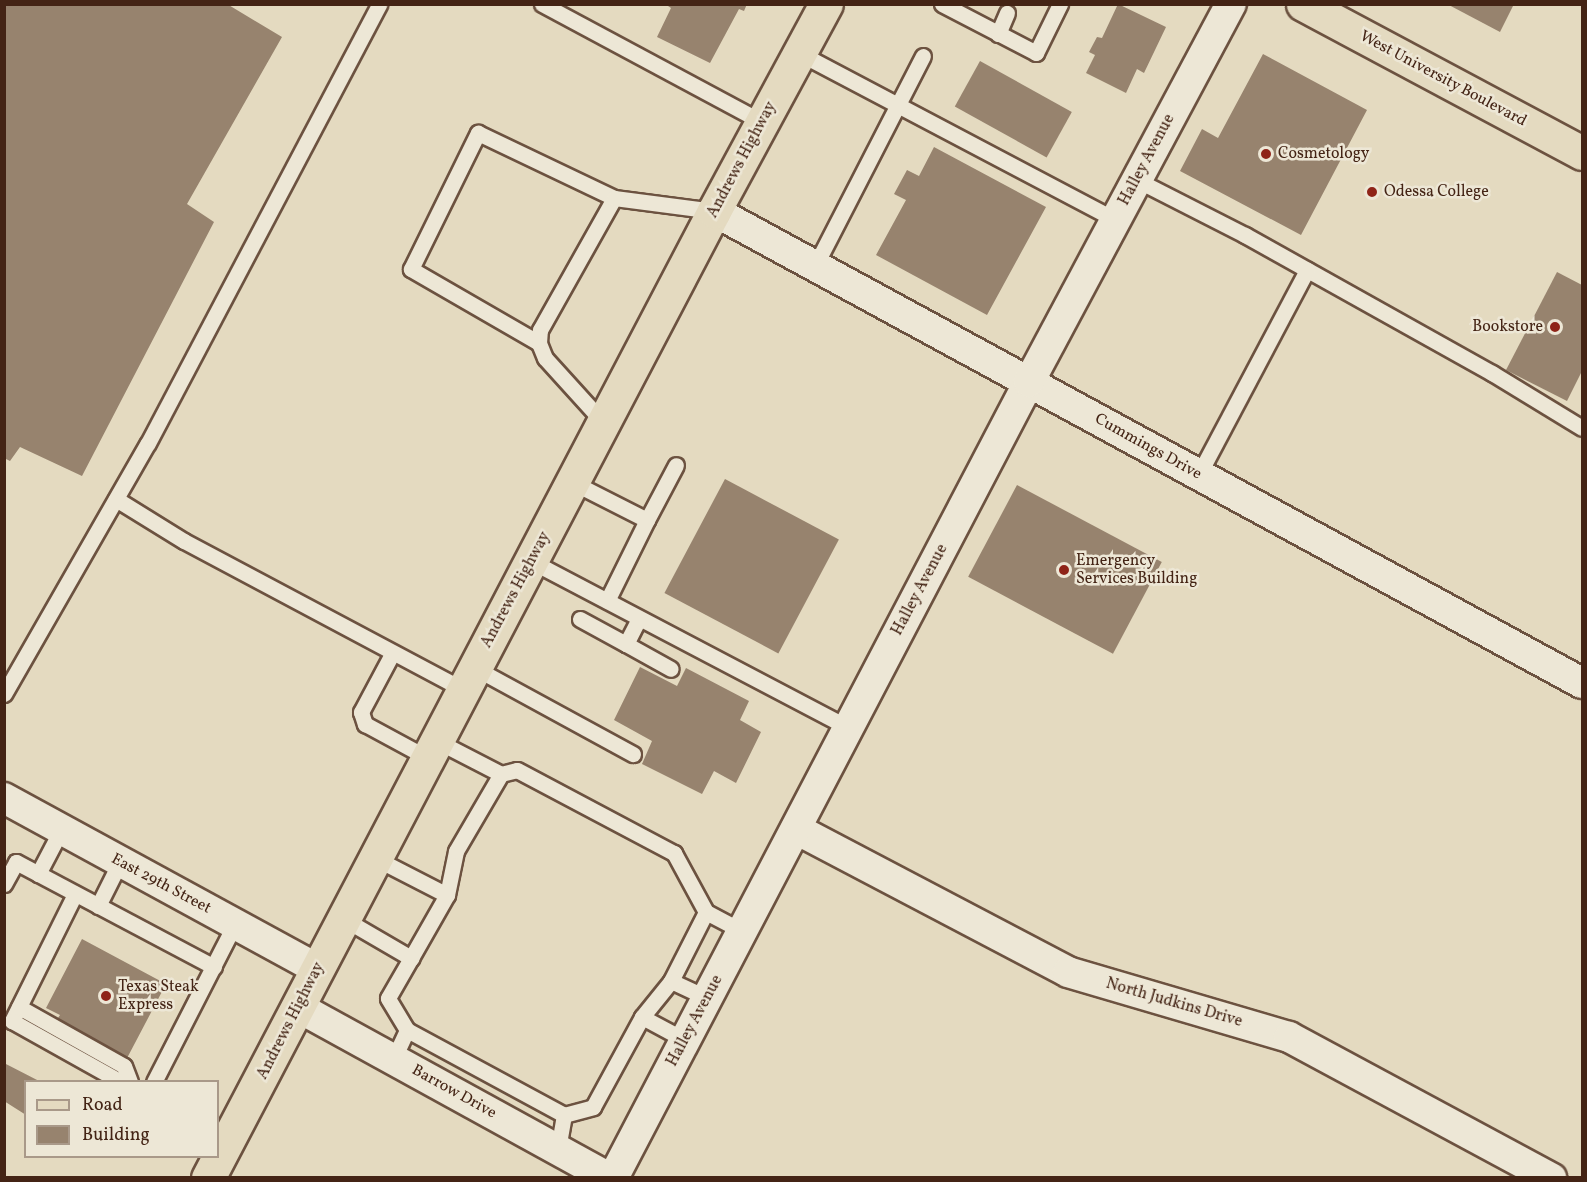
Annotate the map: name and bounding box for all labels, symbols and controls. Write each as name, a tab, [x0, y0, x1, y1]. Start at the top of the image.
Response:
street label: West University Boulevard	[1356, 27, 1530, 131]
street label: Andrews Highway	[703, 99, 781, 221]
street label: Halley Avenue	[1115, 111, 1179, 209]
place label: Cosmetology	[1278, 144, 1369, 164]
marker: Cosmetology	[1259, 147, 1273, 161]
place label: Odessa College	[1384, 182, 1489, 202]
marker: Odessa College	[1365, 185, 1379, 199]
place label: Bookstore	[1472, 317, 1543, 337]
marker: Bookstore	[1548, 320, 1562, 334]
street label: Cummings Drive	[1091, 410, 1205, 484]
street label: Andrews Highway	[477, 529, 555, 651]
street label: Halley Avenue	[888, 541, 952, 639]
place label: Emergency Services Building	[1076, 551, 1197, 589]
marker: Emergency Services Building	[1057, 563, 1071, 577]
street label: East 29th Street	[108, 850, 214, 918]
street label: Andrews Highway	[253, 959, 329, 1083]
street label: Halley Avenue	[663, 972, 727, 1070]
street label: North Judkins Drive	[1104, 974, 1244, 1032]
place label: Texas Steak Express	[118, 977, 199, 1015]
marker: Texas Steak Express	[99, 989, 113, 1003]
street label: Barrow Drive	[408, 1061, 500, 1123]
legend	[24, 1080, 219, 1158]
text: Road	[82, 1093, 123, 1118]
text: Building	[82, 1123, 150, 1148]

